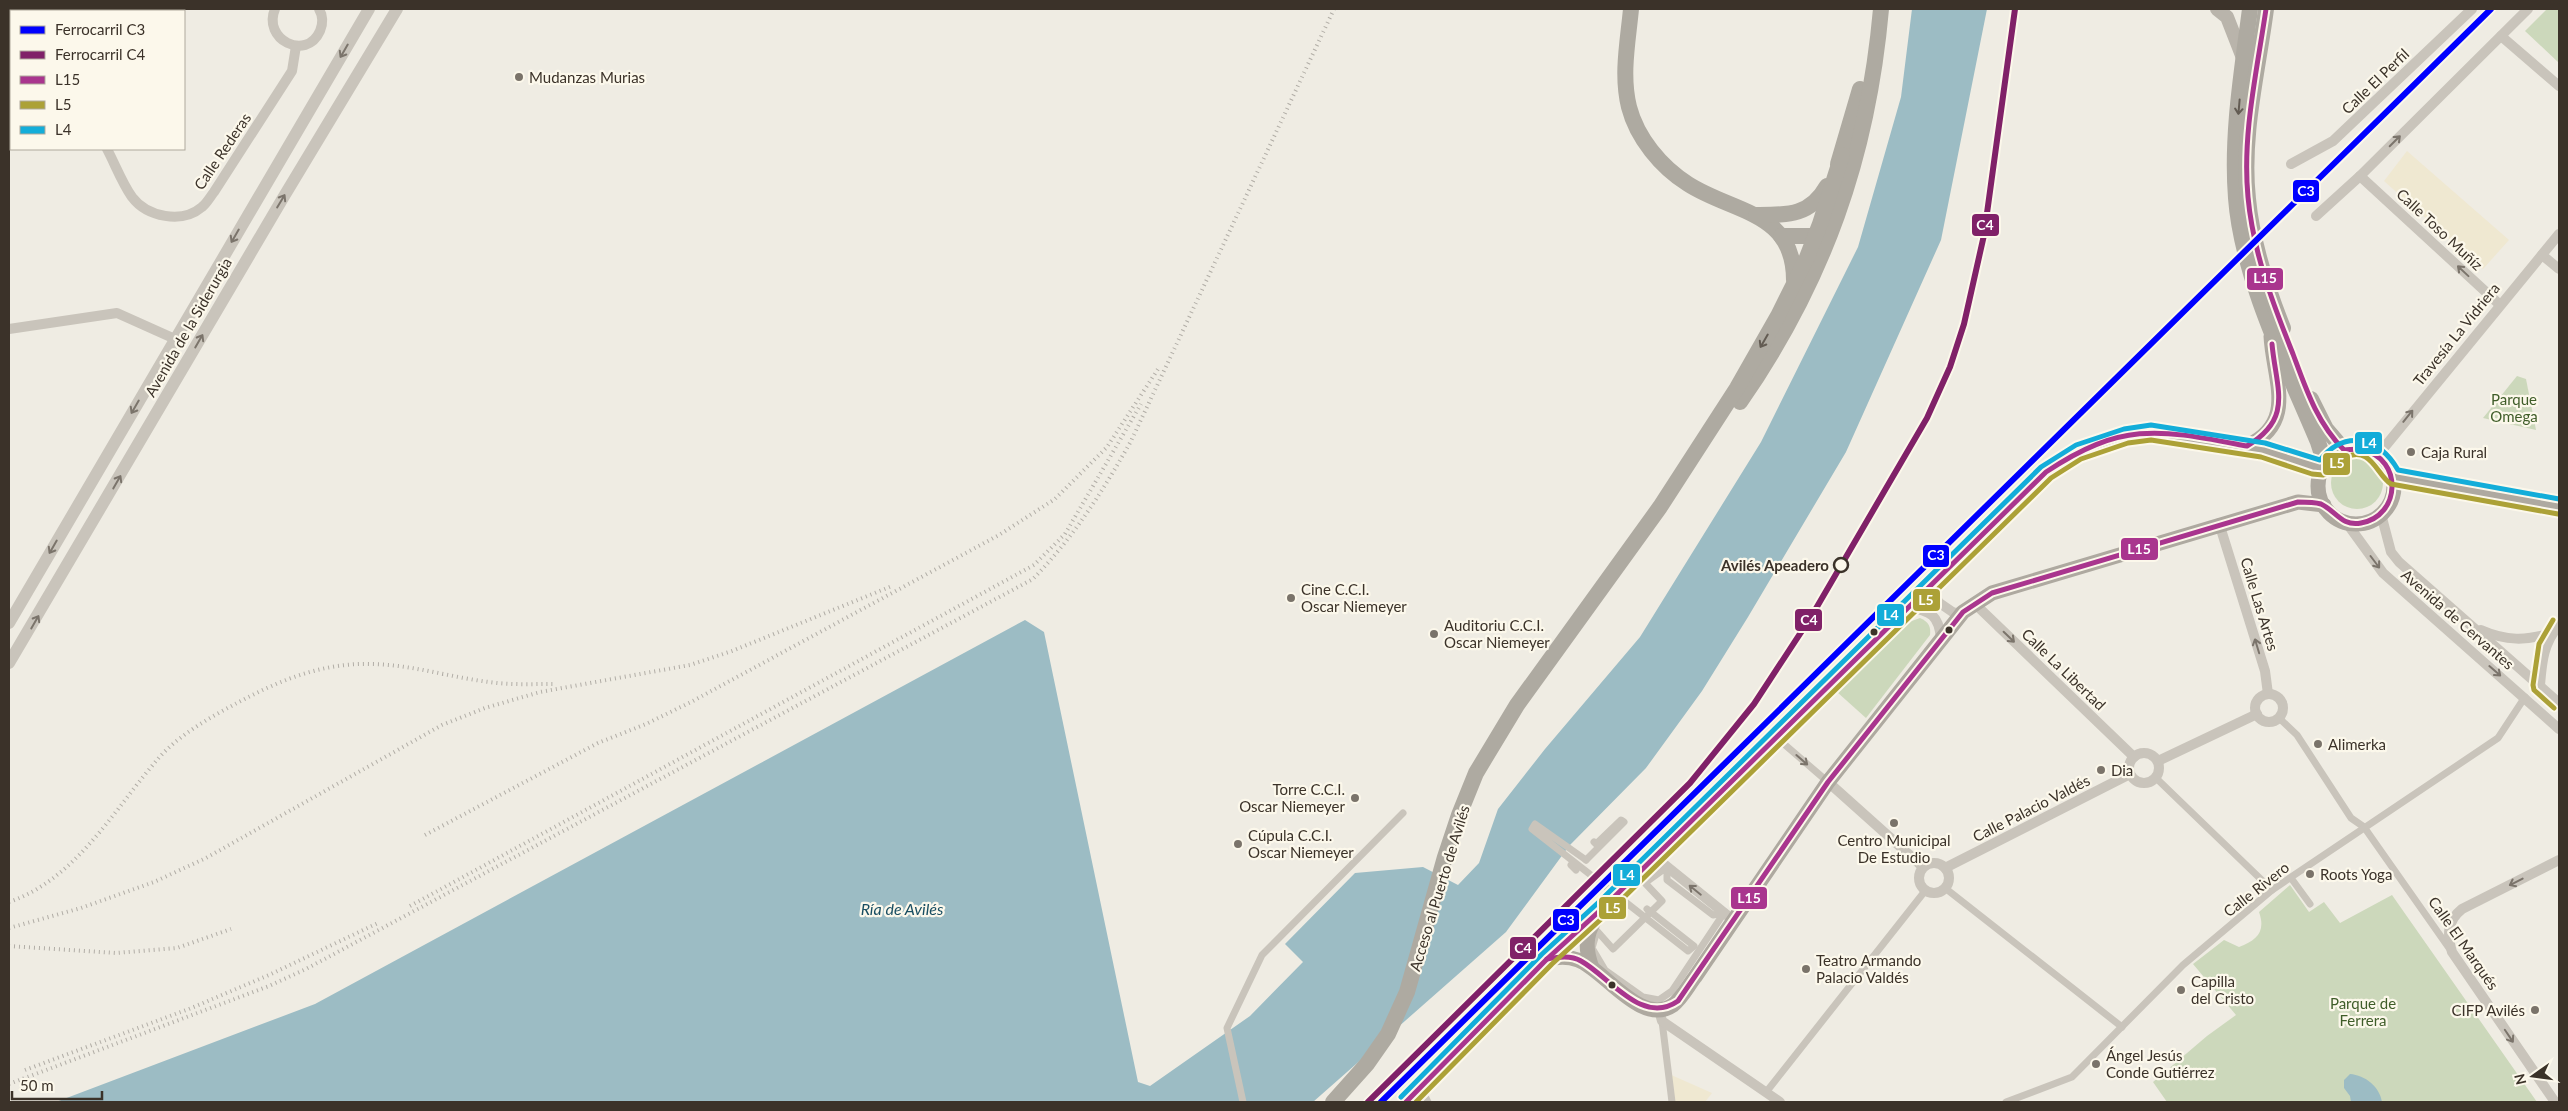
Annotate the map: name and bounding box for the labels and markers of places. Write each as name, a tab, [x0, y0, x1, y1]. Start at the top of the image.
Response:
place label: Mudanzas Murias	[529, 68, 645, 86]
marker: Mudanzas Murias	[513, 71, 525, 83]
place label: Caja Rural	[2421, 443, 2487, 461]
marker: Caja Rural	[2405, 446, 2417, 458]
place label: Avilés Apeadero	[1720, 556, 1829, 574]
marker: Avilés Apeadero	[1833, 557, 1849, 573]
place label: Cine C.C.I. Oscar Niemeyer	[1301, 580, 1407, 615]
marker: Cine C.C.I. Oscar Niemeyer	[1285, 592, 1297, 604]
place label: Auditoriu C.C.I. Oscar Niemeyer	[1444, 616, 1550, 651]
unlabelled marker	[1944, 625, 1954, 635]
unlabelled marker	[1869, 627, 1879, 637]
marker: Auditoriu C.C.I. Oscar Niemeyer	[1428, 628, 1440, 640]
place label: Alimerka	[2328, 735, 2386, 753]
marker: Alimerka	[2312, 738, 2324, 750]
place label: Dia	[2111, 761, 2133, 779]
marker: Dia	[2095, 764, 2107, 776]
place label: Torre C.C.I. Oscar Niemeyer	[1239, 780, 1346, 815]
marker: Torre C.C.I. Oscar Niemeyer	[1349, 792, 1361, 804]
marker: Centro Municipal De Estudio	[1888, 817, 1900, 829]
place label: Cúpula C.C.I. Oscar Niemeyer	[1248, 826, 1354, 861]
place label: Centro Municipal De Estudio	[1837, 831, 1951, 866]
marker: Cúpula C.C.I. Oscar Niemeyer	[1232, 838, 1244, 850]
place label: Roots Yoga	[2320, 865, 2392, 883]
marker: Roots Yoga	[2304, 868, 2316, 880]
place label: Teatro Armando Palacio Valdés	[1816, 951, 1921, 986]
marker: Teatro Armando Palacio Valdés	[1800, 963, 1812, 975]
place label: Capilla del Cristo	[2191, 972, 2254, 1007]
unlabelled marker	[1607, 980, 1617, 990]
marker: Capilla del Cristo	[2175, 984, 2187, 996]
place label: CIFP Avilés	[2452, 1001, 2525, 1019]
marker: CIFP Avilés	[2529, 1004, 2541, 1016]
place label: Ángel Jesús Conde Gutiérrez	[2106, 1046, 2215, 1081]
marker: Ángel Jesús Conde Gutiérrez	[2090, 1058, 2102, 1070]

